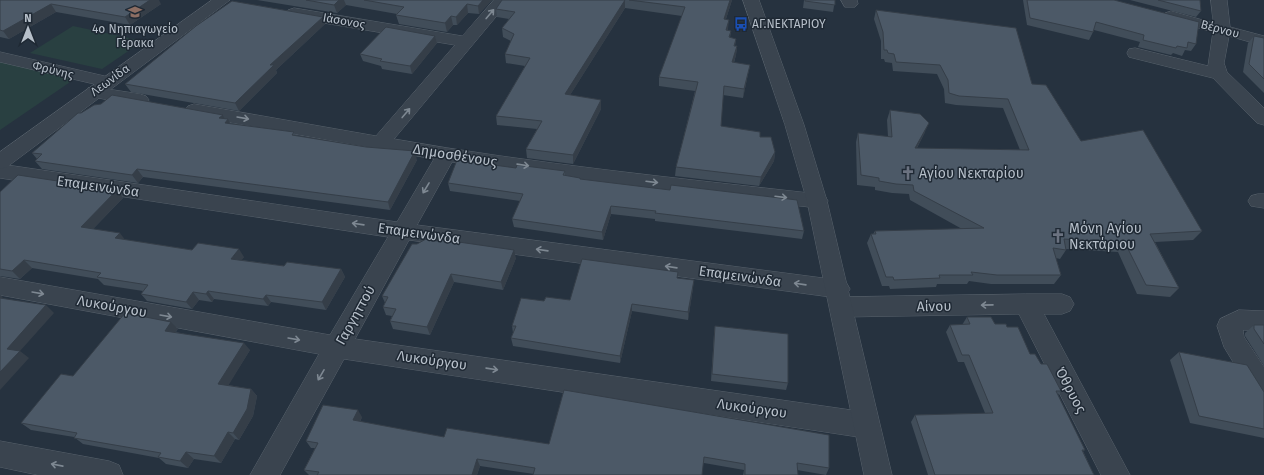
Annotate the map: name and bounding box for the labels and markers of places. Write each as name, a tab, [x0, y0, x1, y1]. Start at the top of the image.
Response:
school or university icon: 4ο Νηπιαγωγείο Γέρακα	[127, 4, 143, 20]
bus stop icon: ΑΓ.ΝΕΚΤΑΡΙΟΥ	[733, 16, 749, 32]
place label: ΑΓ.ΝΕΚΤΑΡΙΟΥ	[752, 17, 826, 31]
place label: 4ο Νηπιαγωγείο Γέρακα	[92, 22, 178, 50]
church icon: Αγίου Νεκταρίου	[900, 165, 916, 181]
place label: Αγίου Νεκταρίου	[919, 165, 1024, 182]
place label: Μόνη Αγίου Νεκτάριου	[1069, 220, 1142, 253]
church icon: Μόνη Αγίου Νεκτάριου	[1050, 228, 1066, 244]

